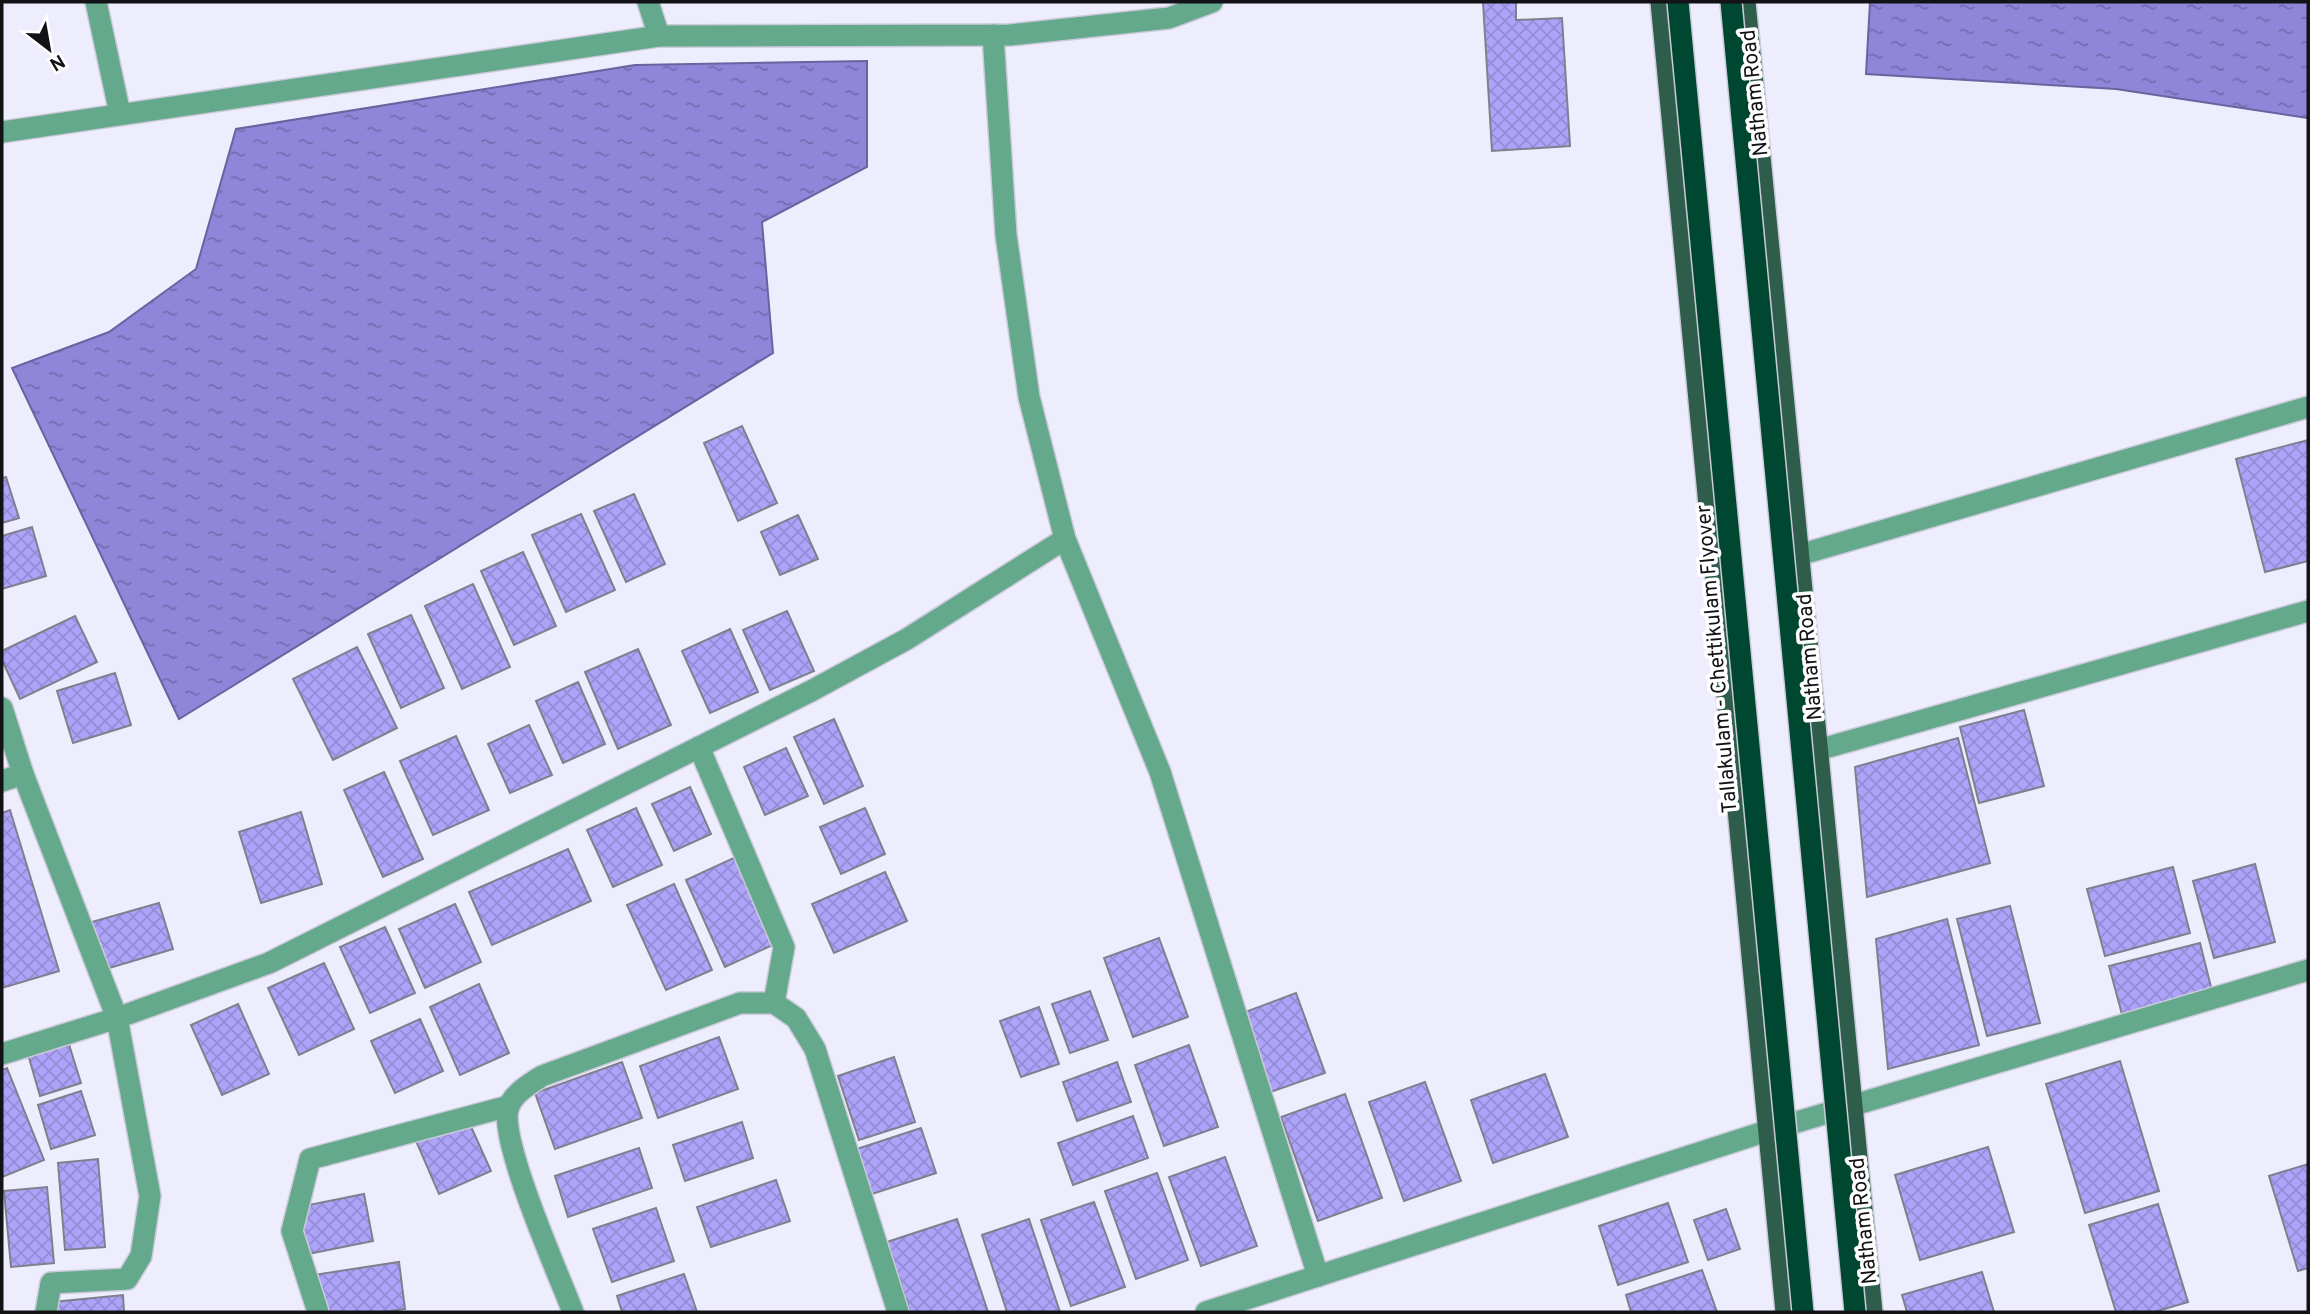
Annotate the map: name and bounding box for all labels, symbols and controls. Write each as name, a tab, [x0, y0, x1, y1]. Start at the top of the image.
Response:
north arrow	[14, 14, 84, 84]
street label: Natham Road	[1735, 28, 1776, 157]
text: N	[45, 48, 69, 76]
street label: Tallakulam - Chettikulam Flyover	[1691, 504, 1744, 814]
street label: Natham Road	[1792, 592, 1829, 721]
street label: Natham Road	[1844, 1156, 1885, 1285]

